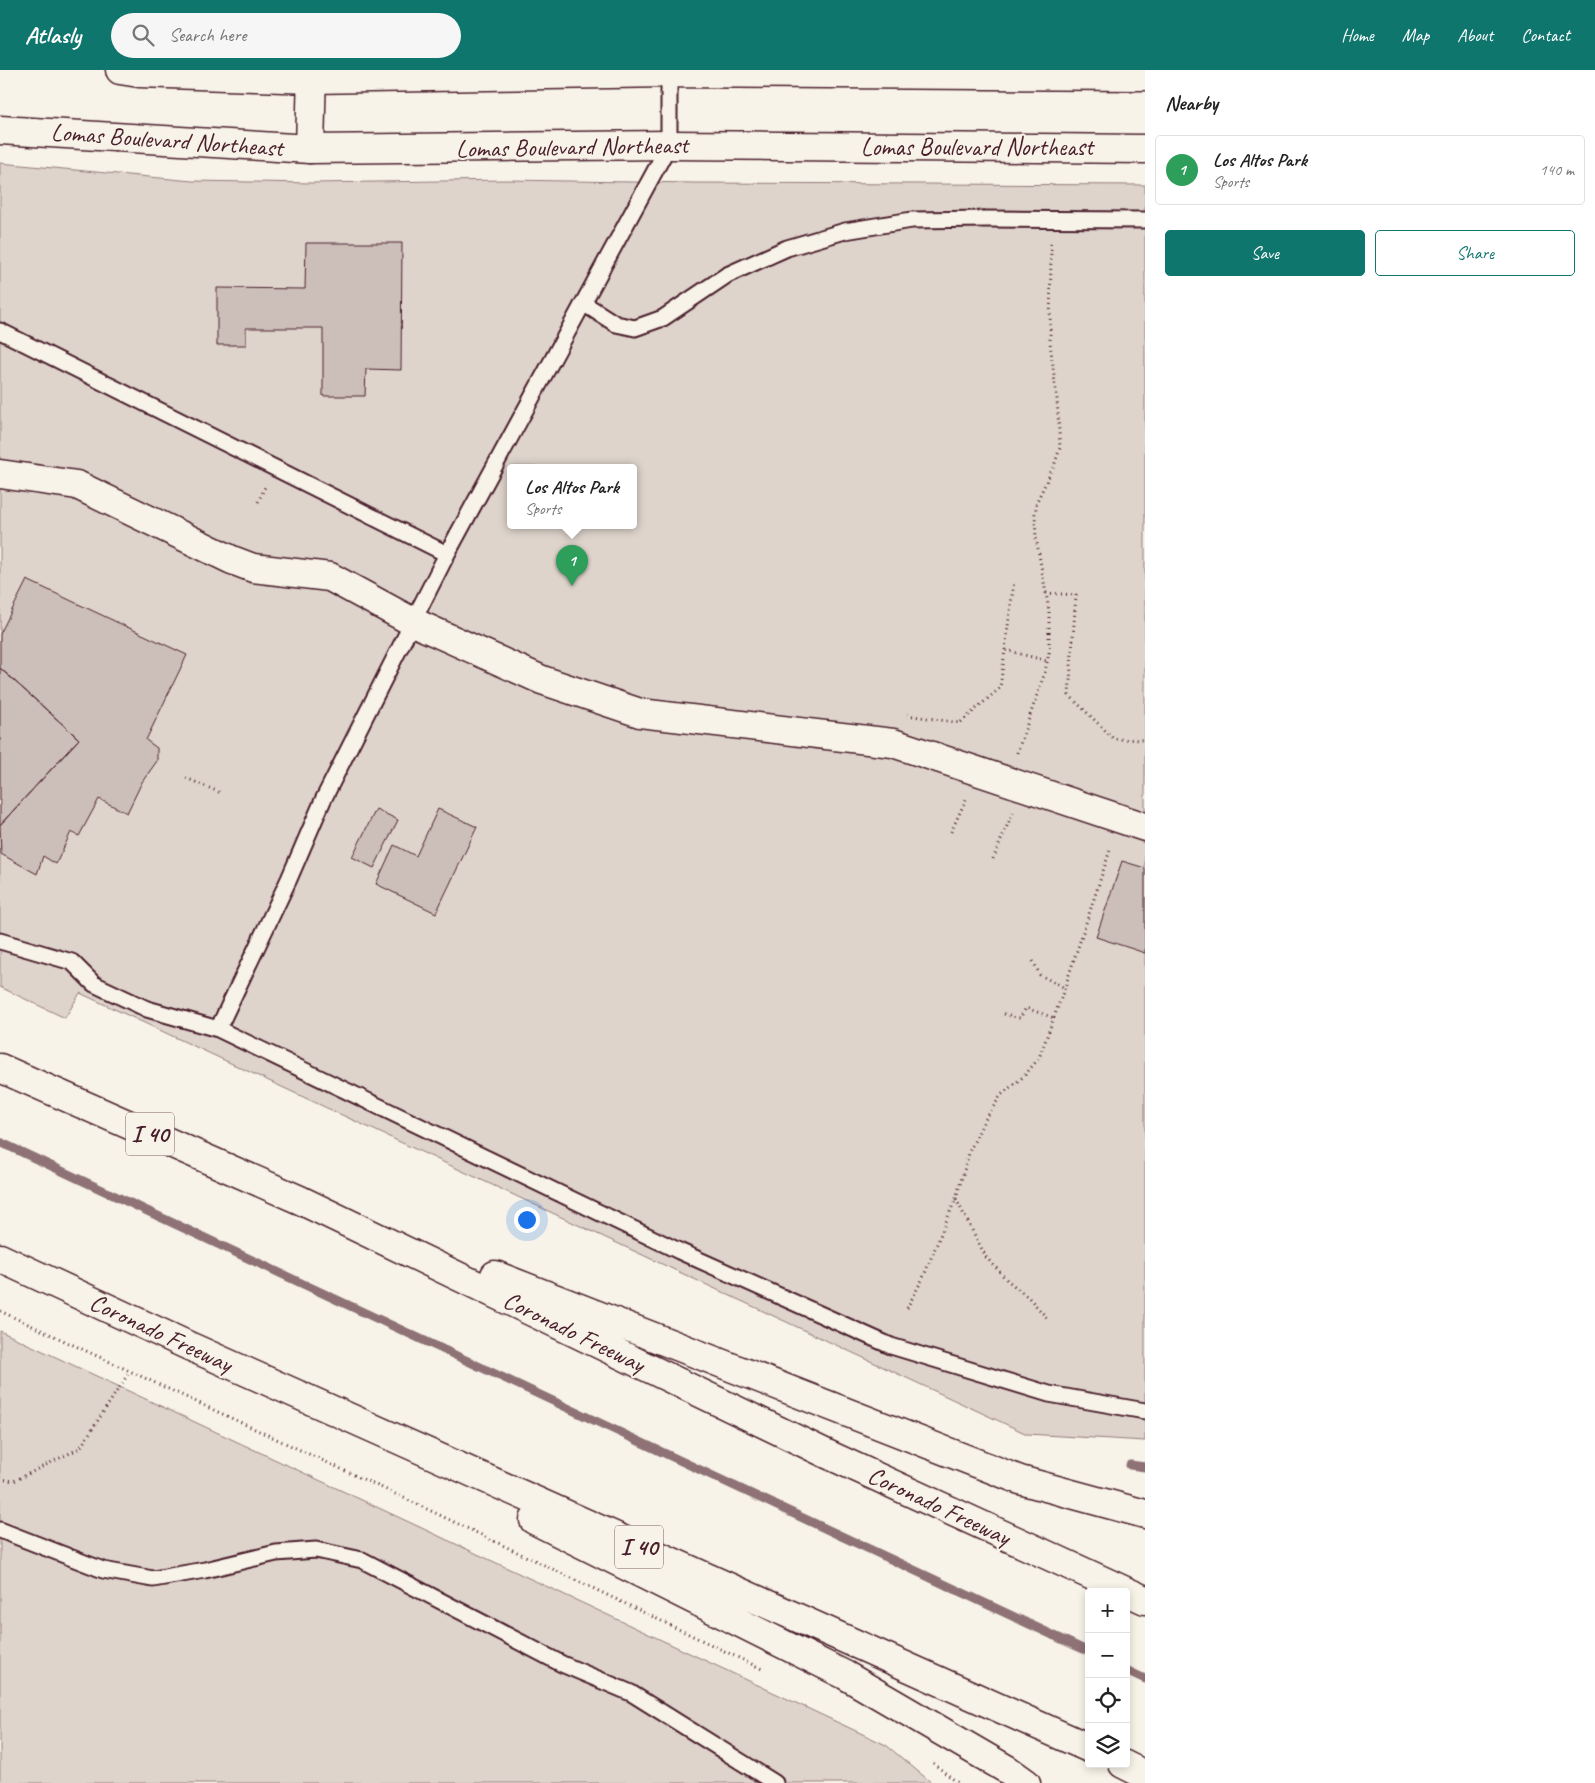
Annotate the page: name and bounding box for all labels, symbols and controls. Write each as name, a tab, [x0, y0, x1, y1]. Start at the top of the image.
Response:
search box	[111, 13, 461, 58]
text: Atlasly	[25, 20, 81, 50]
icon: search	[129, 21, 157, 49]
text: Search here	[169, 23, 246, 47]
text: Home	[1341, 24, 1374, 46]
text: Map	[1402, 24, 1429, 46]
text: About	[1457, 24, 1493, 46]
text: Contact	[1521, 24, 1570, 46]
text: Nearby	[1165, 90, 1218, 116]
street label: Lomas Boulevard Northeast	[50, 116, 287, 164]
street label: Lomas Boulevard Northeast	[456, 129, 691, 165]
street label: Lomas Boulevard Northeast	[861, 131, 1096, 163]
text: Los Altos Park	[1213, 148, 1307, 172]
text: 1	[1178, 160, 1186, 180]
text: 140 m	[1540, 160, 1574, 180]
text: Sports	[1213, 172, 1249, 192]
button: Save	[1165, 230, 1365, 276]
button: Share	[1375, 230, 1575, 276]
popup	[507, 464, 637, 529]
text: Los Altos Park	[525, 475, 619, 499]
text: Sports	[525, 499, 561, 519]
pin: 1	[556, 545, 588, 586]
road number: I 40	[126, 1112, 174, 1156]
your location	[514, 1207, 540, 1233]
street label: Coronado Freeway	[498, 1284, 652, 1381]
street label: Coronado Freeway	[85, 1286, 240, 1381]
street label: Coronado Freeway	[863, 1459, 1018, 1554]
road number: I 40	[615, 1525, 663, 1568]
map controls	[1085, 1588, 1130, 1768]
button: +	[1085, 1588, 1130, 1633]
button: −	[1085, 1633, 1130, 1678]
button: locate	[1085, 1678, 1130, 1723]
button: layers	[1085, 1723, 1130, 1768]

